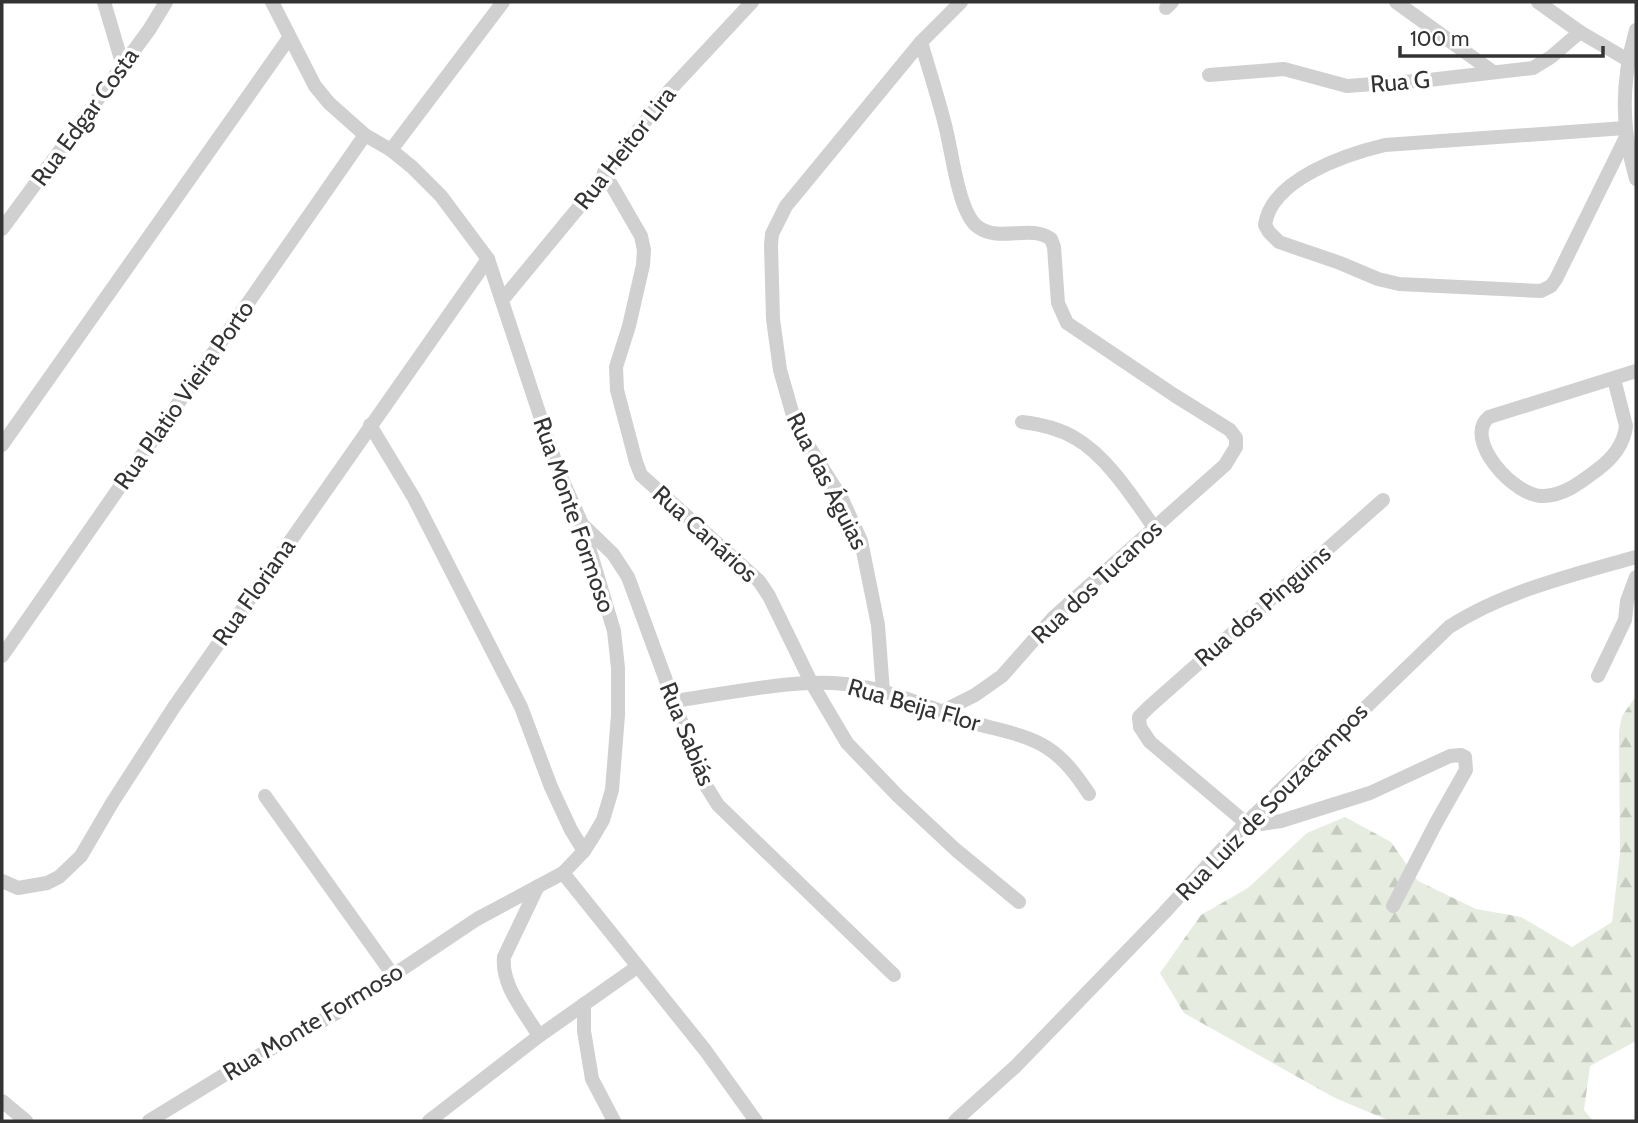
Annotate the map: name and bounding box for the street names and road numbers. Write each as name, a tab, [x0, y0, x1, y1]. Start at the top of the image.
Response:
street label: Rua Edgar Costa	[25, 42, 145, 191]
street label: Rua G	[1369, 64, 1431, 99]
street label: Rua Heitor Lira	[568, 80, 682, 215]
street label: Rua Platio Vieira Porto	[107, 295, 260, 495]
street label: Rua das Águias	[781, 408, 874, 554]
street label: Rua Monte Formoso	[527, 413, 621, 616]
street label: Rua Canários	[647, 479, 764, 588]
street label: Rua dos Tucanos	[1025, 514, 1168, 649]
street label: Rua Floriana	[206, 532, 301, 651]
street label: Rua dos Pinguins	[1189, 539, 1337, 673]
street label: Rua Beija Flor	[845, 672, 984, 737]
street label: Rua Sabiás	[654, 678, 721, 790]
street label: Rua Luiz de Souzacampos	[1170, 697, 1374, 906]
street label: Rua Monte Formoso	[218, 956, 408, 1087]

